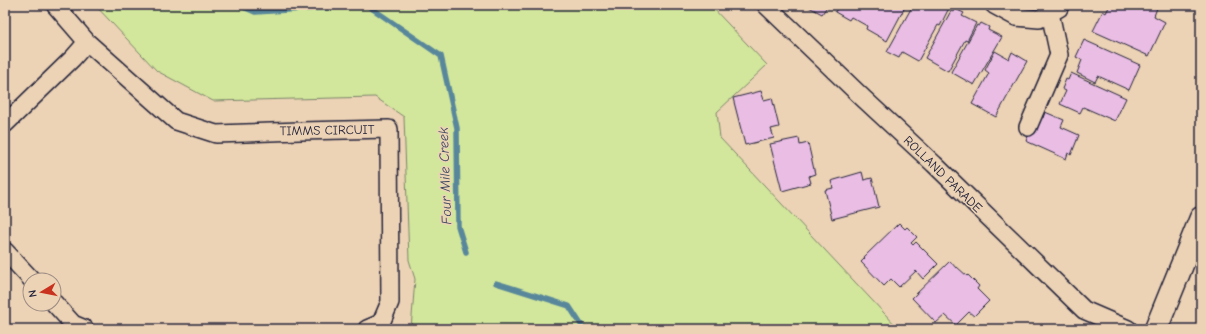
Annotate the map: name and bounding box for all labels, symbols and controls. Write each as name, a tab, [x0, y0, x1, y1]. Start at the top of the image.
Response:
street label: TIMMS CIRCUIT	[279, 122, 375, 138]
water label: Four Mile Creek	[435, 127, 455, 225]
street label: ROLLAND PARADE	[901, 133, 985, 215]
north arrow	[22, 272, 62, 312]
text: N	[26, 289, 40, 298]

